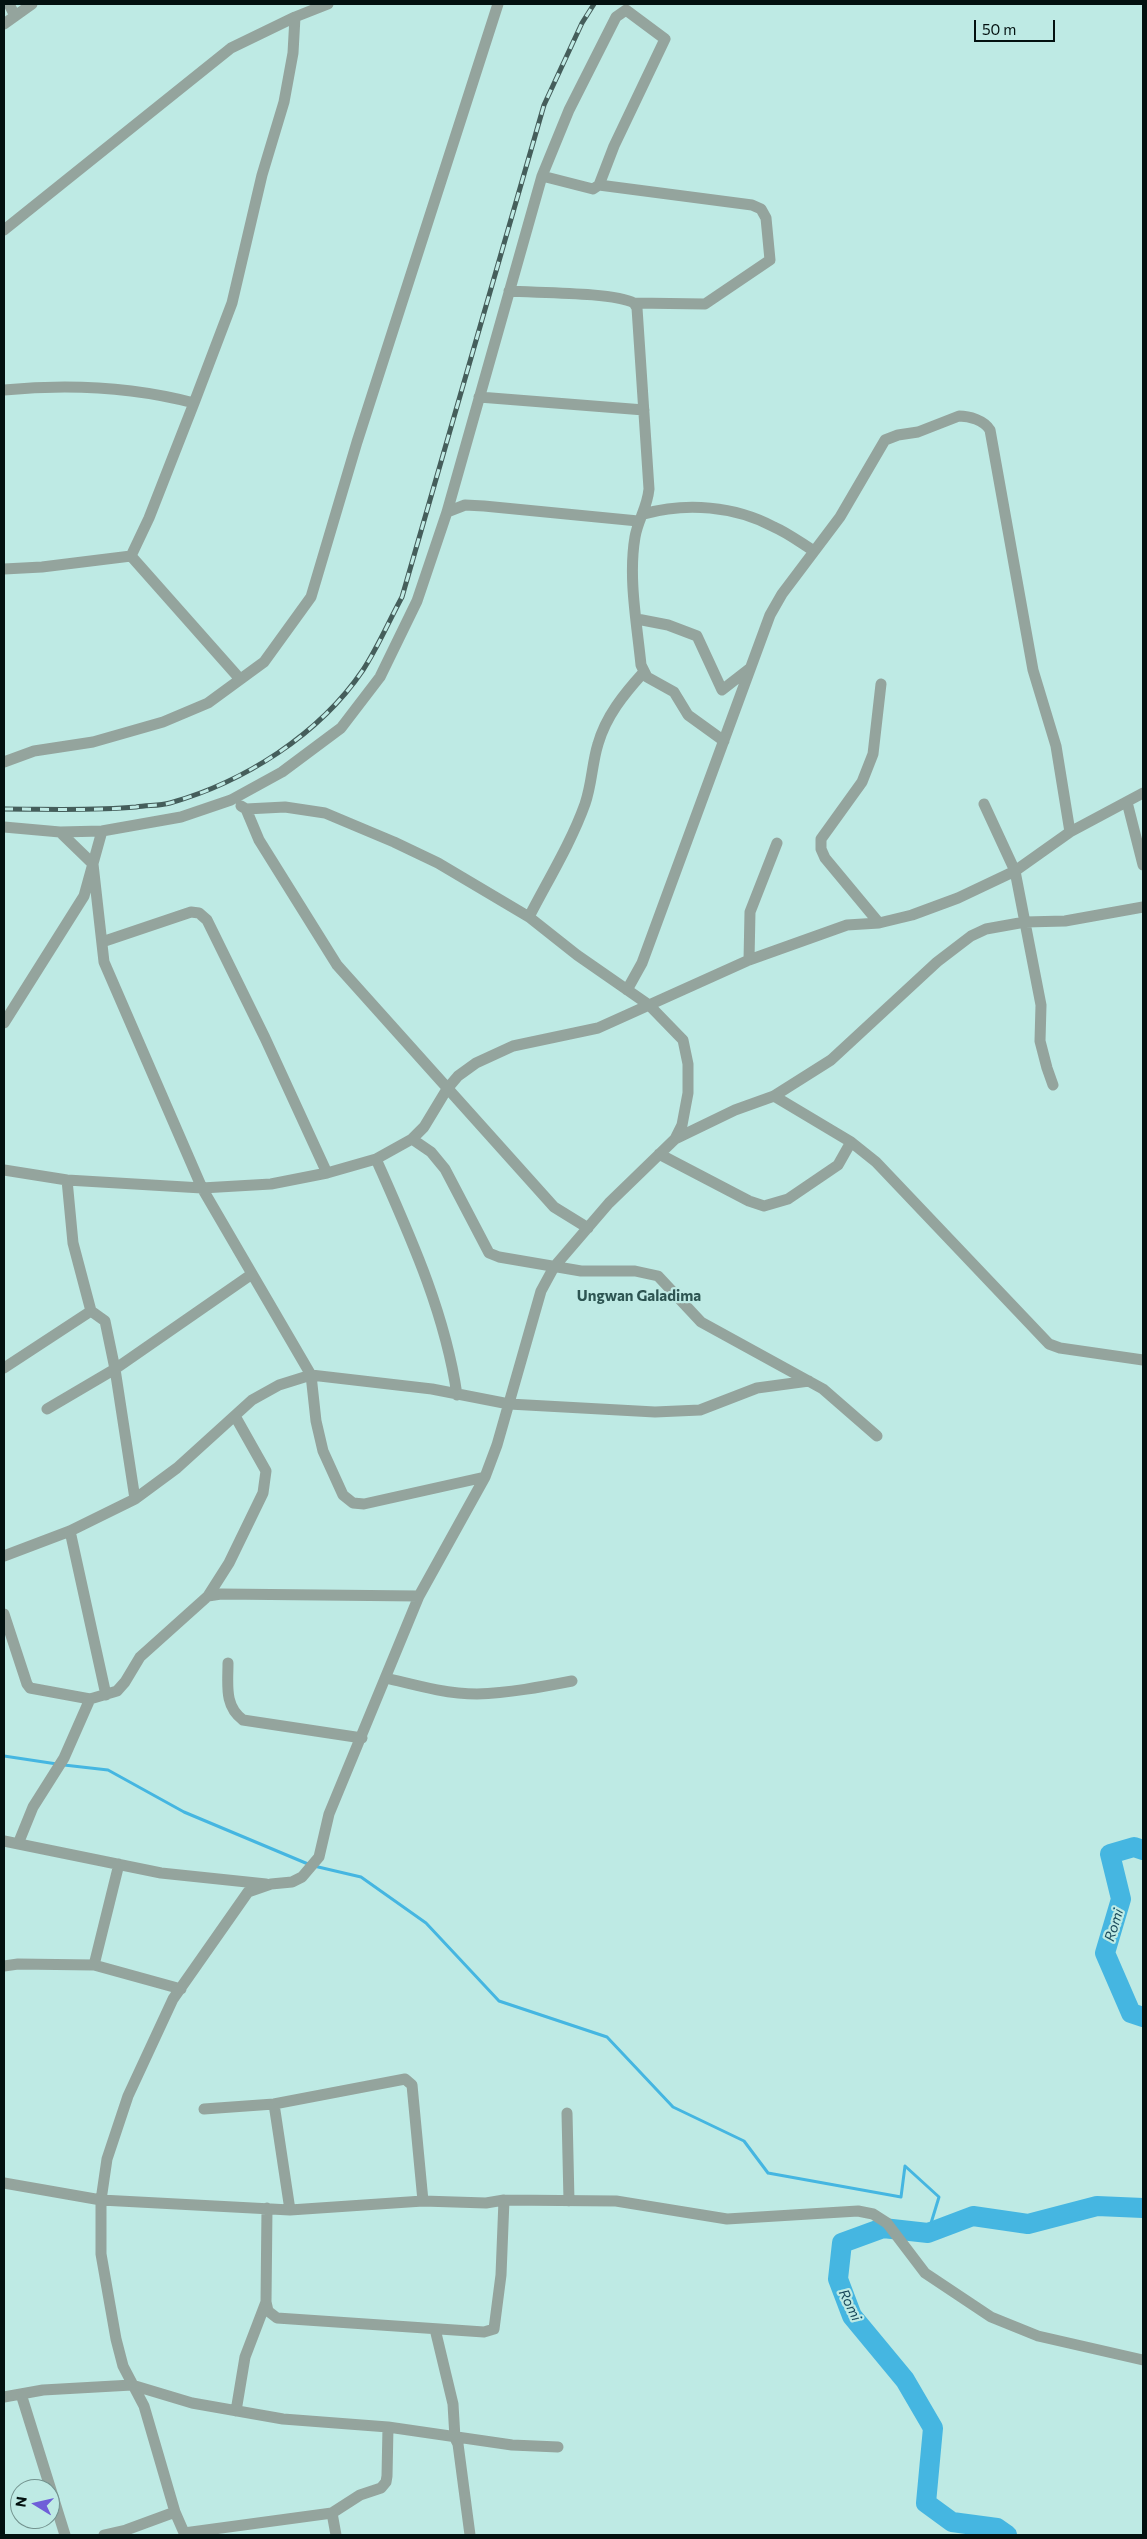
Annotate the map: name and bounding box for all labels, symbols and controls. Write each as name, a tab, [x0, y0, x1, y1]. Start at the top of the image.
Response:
scale bar	[977, 10, 1058, 42]
text: 50 m	[982, 20, 1016, 38]
district label: Ungwan Galadima	[577, 1287, 701, 1305]
water label: Romi	[1101, 1907, 1127, 1943]
water label: Romi	[835, 2286, 865, 2324]
north arrow	[10, 2479, 60, 2529]
text: N	[11, 2495, 30, 2508]

